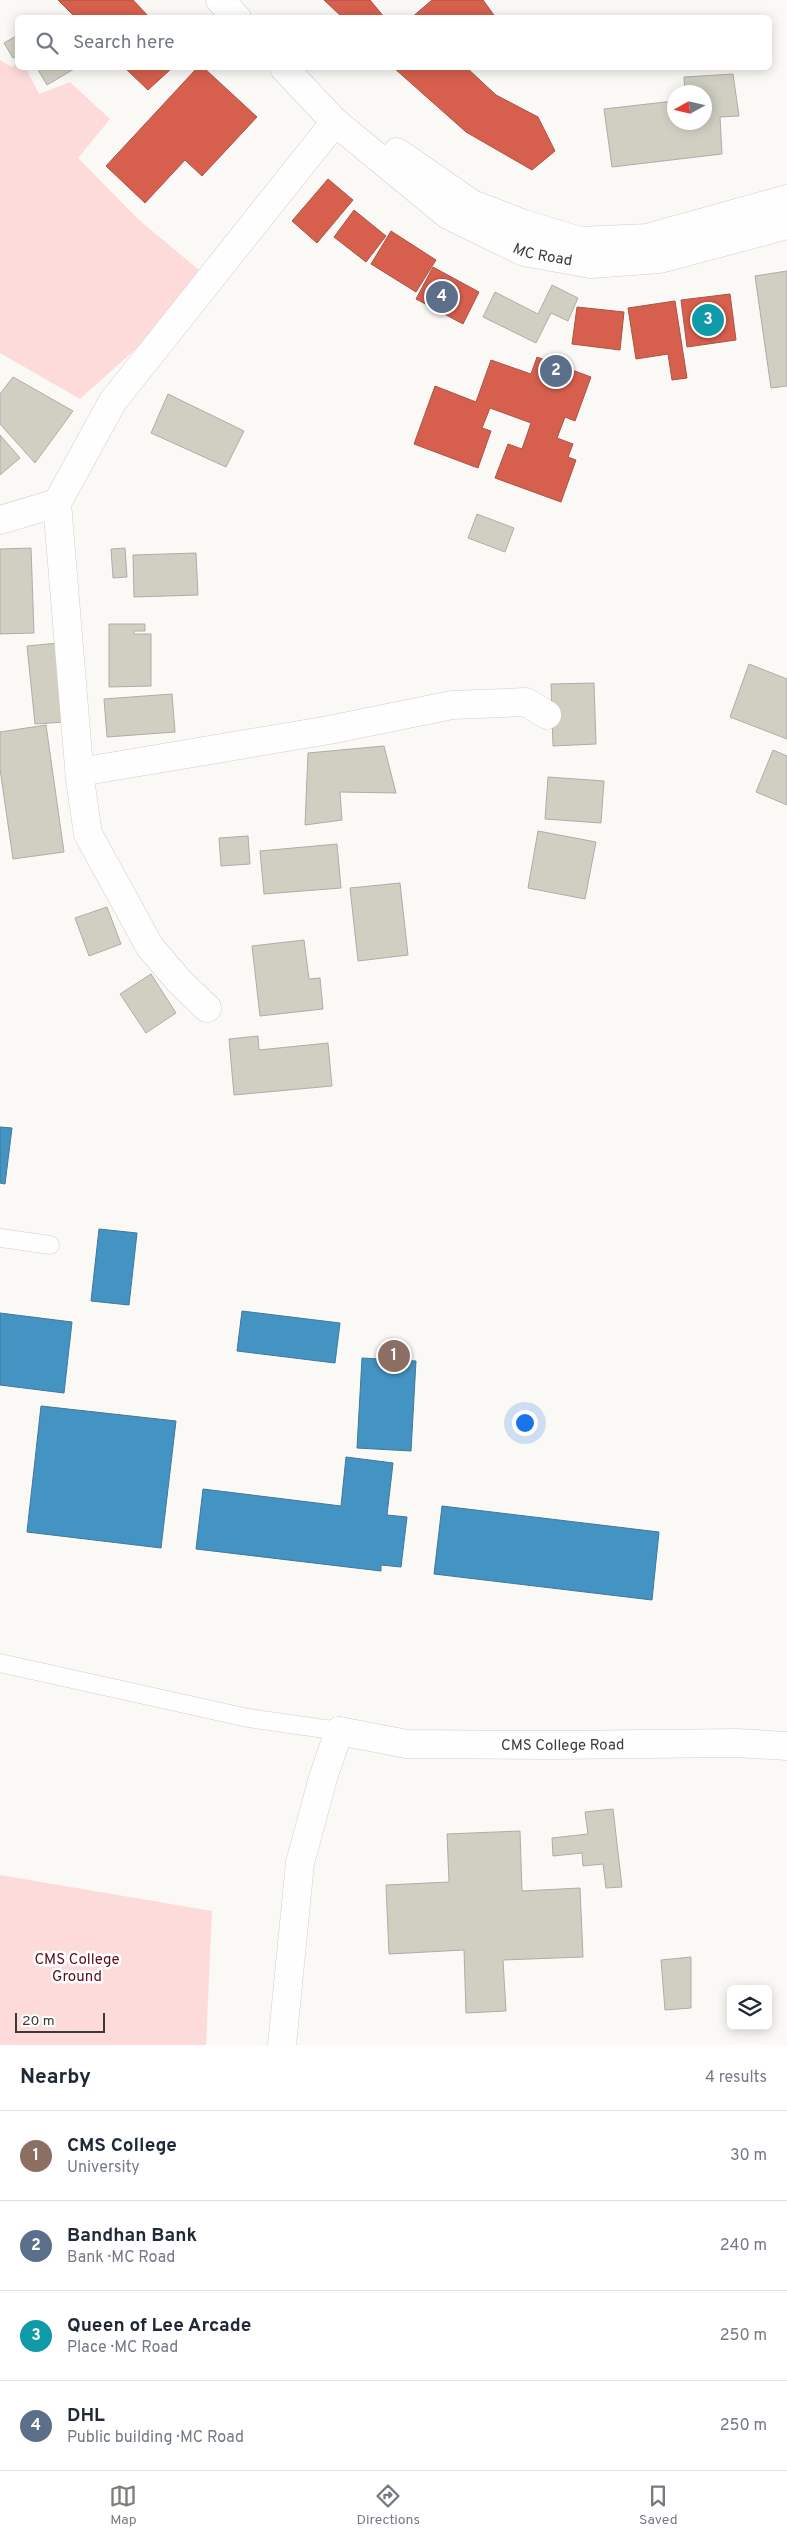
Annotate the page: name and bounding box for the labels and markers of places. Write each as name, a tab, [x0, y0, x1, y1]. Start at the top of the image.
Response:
pin: 4	[426, 278, 458, 316]
pin: 3	[692, 301, 724, 339]
pin: 2	[540, 352, 572, 390]
pin: 1	[378, 1337, 410, 1375]

